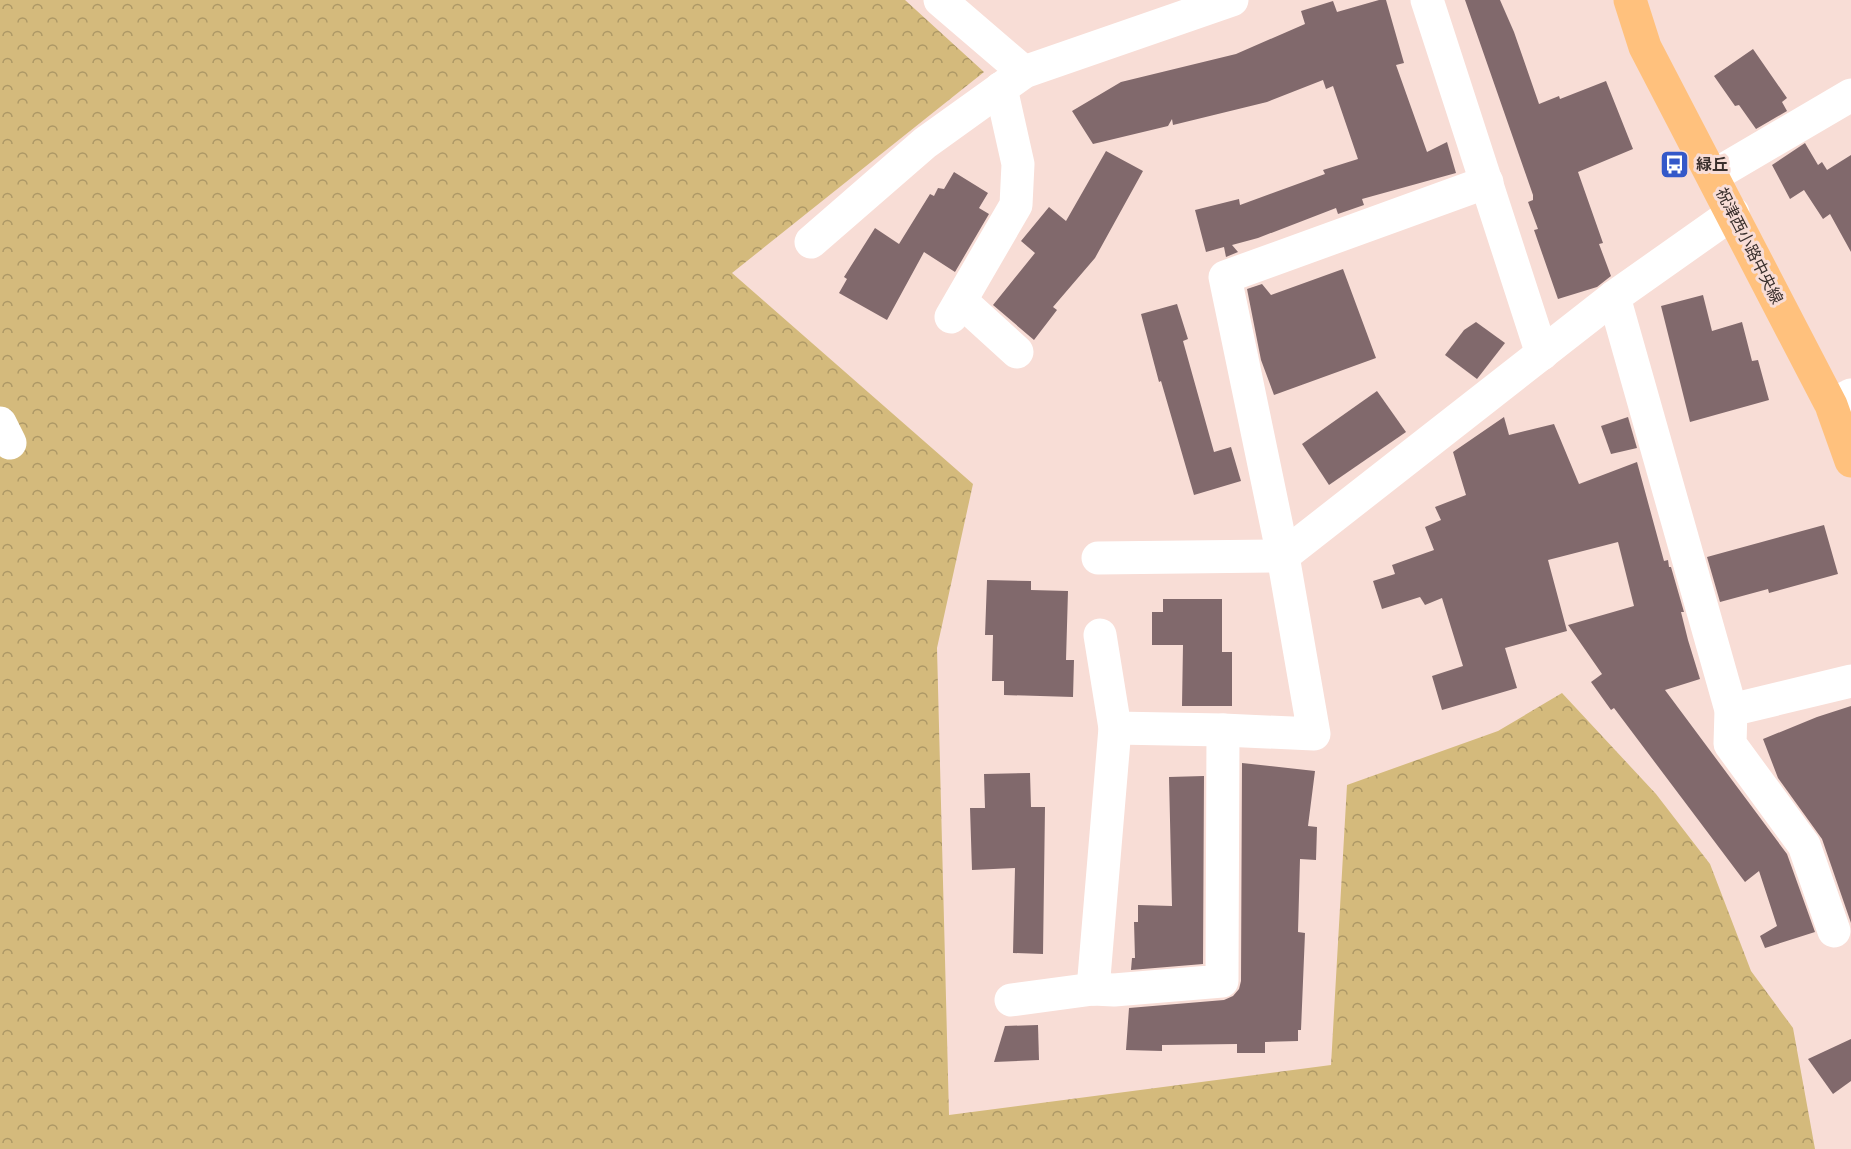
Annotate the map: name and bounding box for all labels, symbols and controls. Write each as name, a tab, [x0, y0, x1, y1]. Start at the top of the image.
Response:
bus stop icon: 緑丘	[1659, 149, 1691, 181]
place label: 緑丘	[1696, 154, 1728, 176]
street label: 祝津西小路中央線	[1710, 184, 1788, 308]

